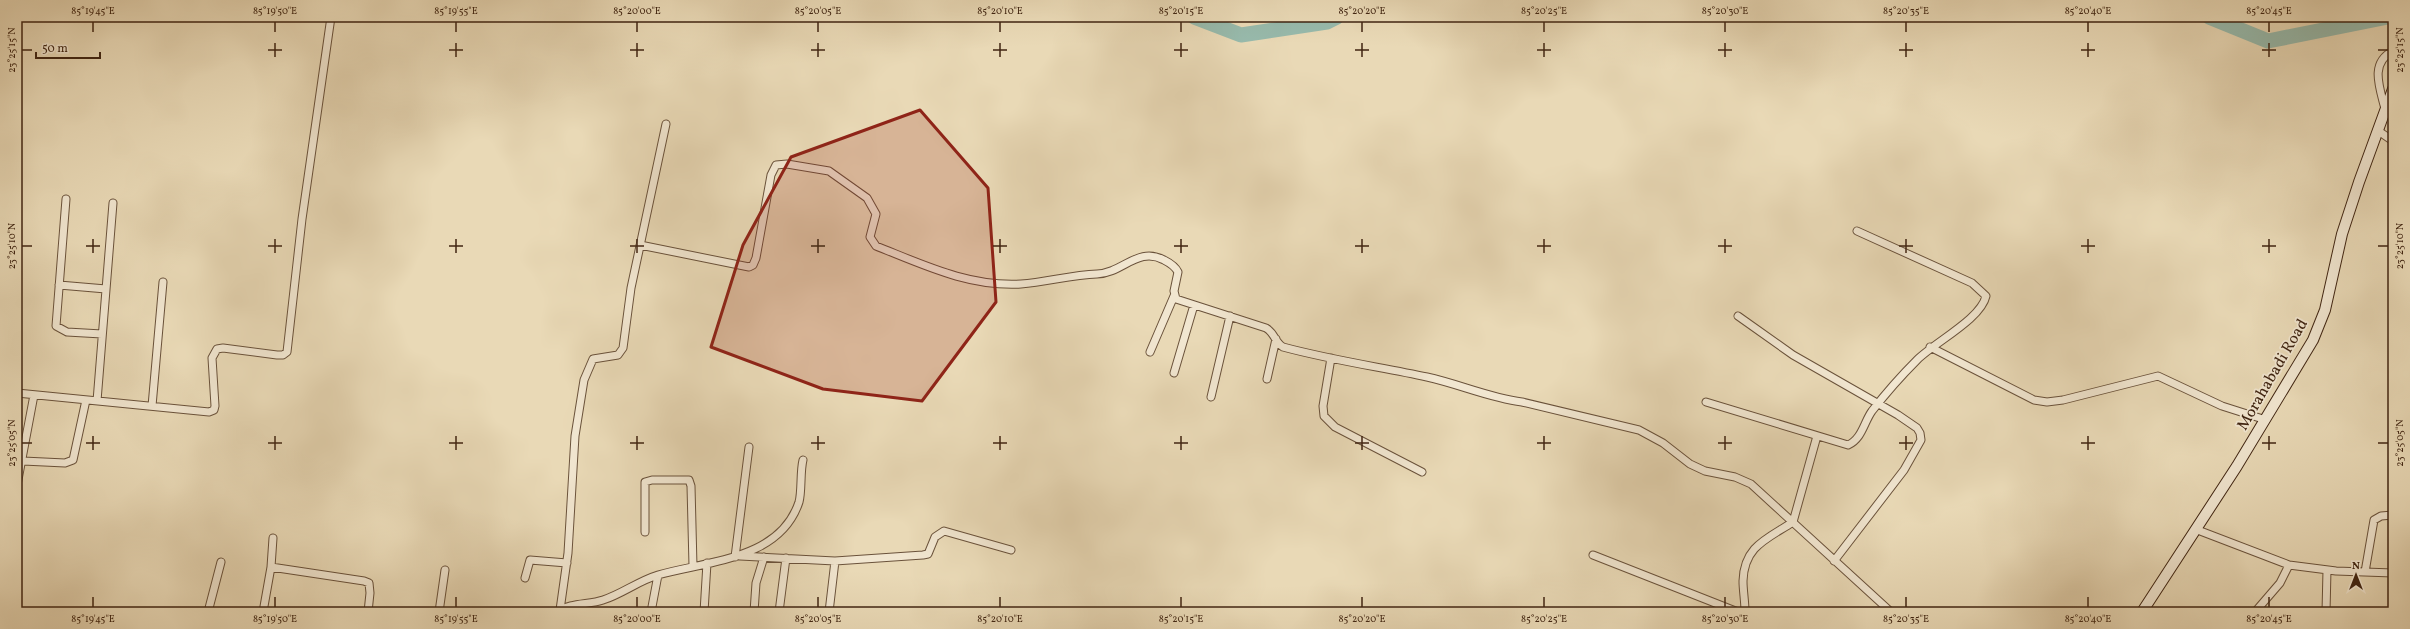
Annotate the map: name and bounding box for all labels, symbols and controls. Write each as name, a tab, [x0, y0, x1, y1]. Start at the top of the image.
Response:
text: 85°19'45"E	[71, 4, 115, 18]
text: 85°19'50"E	[253, 4, 297, 18]
text: 85°19'55"E	[434, 4, 478, 18]
text: 85°20'00"E	[613, 4, 661, 18]
text: 85°20'05"E	[795, 4, 841, 18]
text: 85°20'10"E	[977, 4, 1023, 18]
text: 85°20'15"E	[1159, 4, 1203, 18]
text: 85°20'20"E	[1339, 4, 1385, 18]
text: 85°20'25"E	[1521, 4, 1567, 18]
text: 85°20'30"E	[1702, 4, 1748, 18]
text: 85°20'35"E	[1883, 4, 1929, 18]
text: 85°20'40"E	[2065, 4, 2111, 18]
text: 85°20'45"E	[2246, 4, 2292, 18]
text: 23°25'15"N	[5, 27, 19, 73]
text: 23°25'15"N	[2393, 27, 2407, 73]
scale bar	[36, 34, 100, 60]
text: 50 m	[42, 41, 68, 57]
text: 23°25'10"N	[5, 222, 19, 269]
text: 23°25'10"N	[2393, 222, 2407, 269]
street label: Morahabadi Road	[2232, 315, 2314, 435]
text: 23°25'05"N	[5, 419, 19, 467]
text: 23°25'05"N	[2393, 419, 2407, 467]
north arrow	[2336, 555, 2376, 595]
text: N	[2352, 559, 2360, 574]
text: 85°19'45"E	[71, 612, 115, 626]
text: 85°19'50"E	[253, 612, 297, 626]
text: 85°19'55"E	[434, 612, 478, 626]
text: 85°20'00"E	[613, 612, 661, 626]
text: 85°20'05"E	[795, 612, 841, 626]
text: 85°20'10"E	[977, 612, 1023, 626]
text: 85°20'15"E	[1159, 612, 1203, 626]
text: 85°20'20"E	[1339, 612, 1385, 626]
text: 85°20'25"E	[1521, 612, 1567, 626]
text: 85°20'30"E	[1702, 612, 1748, 626]
text: 85°20'35"E	[1883, 612, 1929, 626]
text: 85°20'40"E	[2065, 612, 2111, 626]
text: 85°20'45"E	[2246, 612, 2292, 626]

